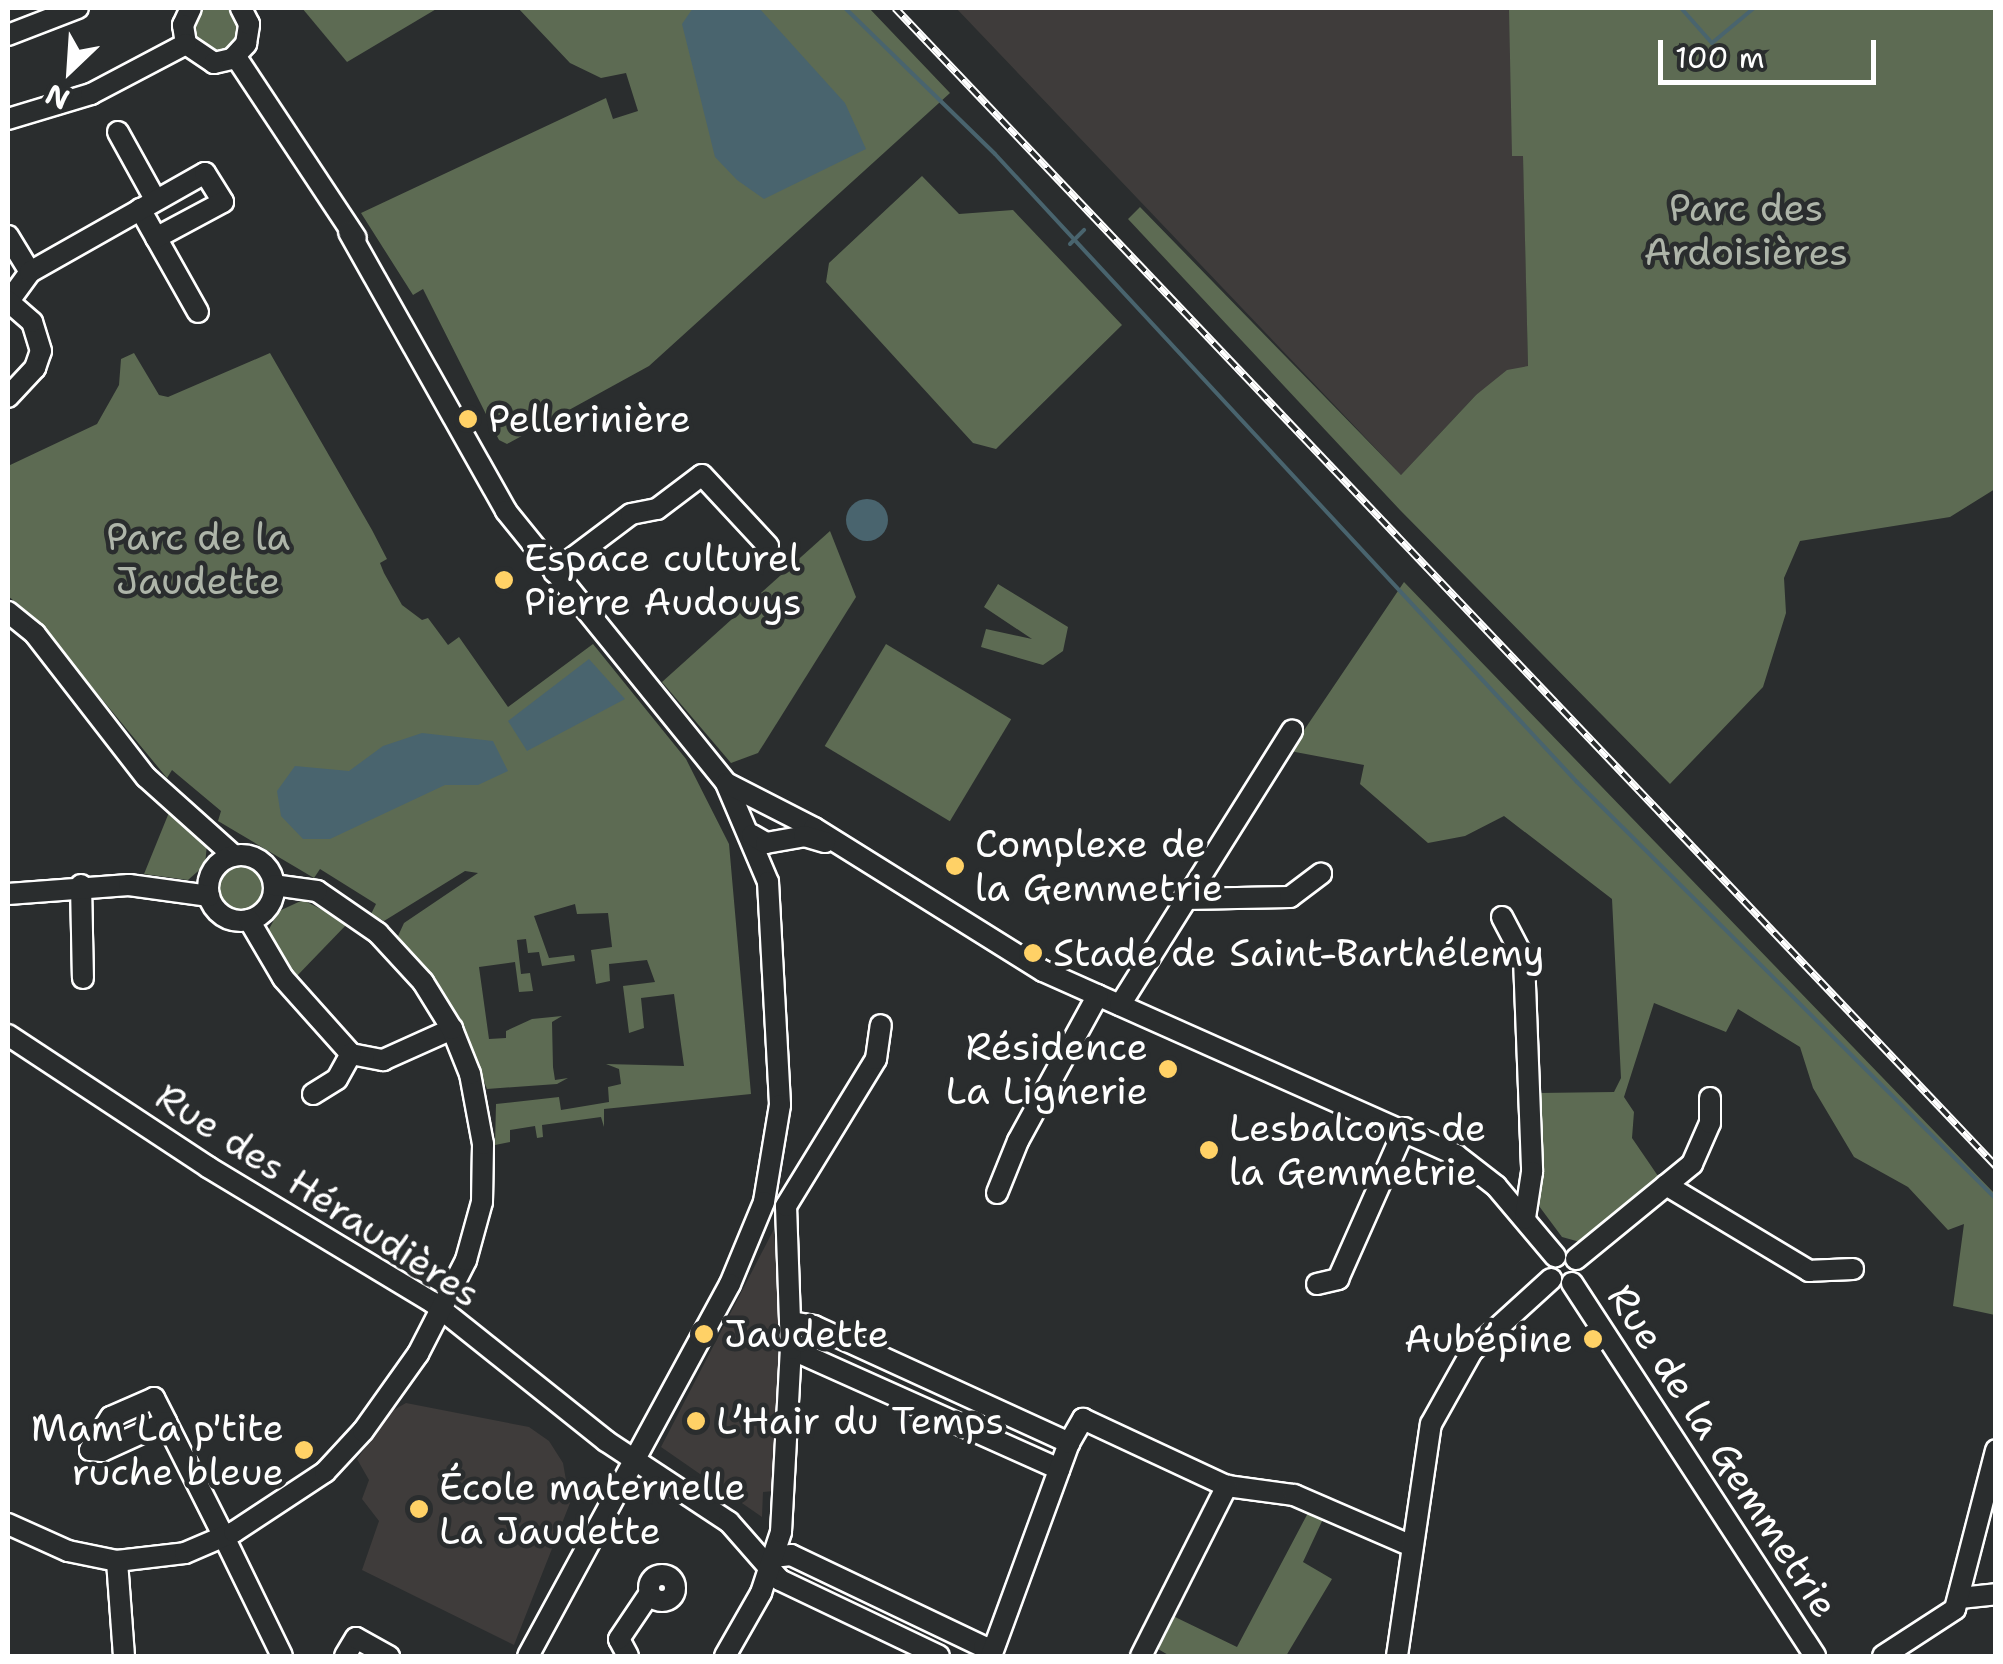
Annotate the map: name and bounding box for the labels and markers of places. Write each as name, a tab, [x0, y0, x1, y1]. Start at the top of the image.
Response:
place label: Pellerinière	[488, 396, 691, 442]
marker: Pellerinière	[457, 408, 479, 430]
place label: Espace culturel Pierre Audouys	[524, 535, 802, 624]
marker: Espace culturel Pierre Audouys	[493, 569, 515, 591]
place label: Complexe de la Gemmetrie	[975, 821, 1223, 911]
marker: Complexe de la Gemmetrie	[944, 855, 966, 877]
place label: Stade de Saint-Barthélemy	[1053, 930, 1545, 976]
marker: Stade de Saint-Barthélemy	[1022, 942, 1044, 964]
place label: Résidence La Lignerie	[946, 1024, 1148, 1114]
marker: Résidence La Lignerie	[1157, 1058, 1179, 1080]
place label: Lesbalcons de la Gemmetrie	[1229, 1105, 1486, 1194]
marker: Lesbalcons de la Gemmetrie	[1198, 1139, 1220, 1161]
place label: Jaudette	[724, 1311, 889, 1357]
place label: Aubépine	[1404, 1316, 1573, 1362]
marker: Jaudette	[693, 1323, 715, 1345]
marker: Aubépine	[1582, 1328, 1604, 1350]
place label: L’Hair du Temps	[716, 1398, 1004, 1444]
place label: Mam La p'tite ruche bleue	[31, 1405, 284, 1495]
marker: L’Hair du Temps	[685, 1410, 707, 1432]
marker: Mam La p'tite ruche bleue	[293, 1439, 315, 1461]
place label: École maternelle La Jaudette	[439, 1464, 746, 1554]
marker: École maternelle La Jaudette	[408, 1498, 430, 1520]

